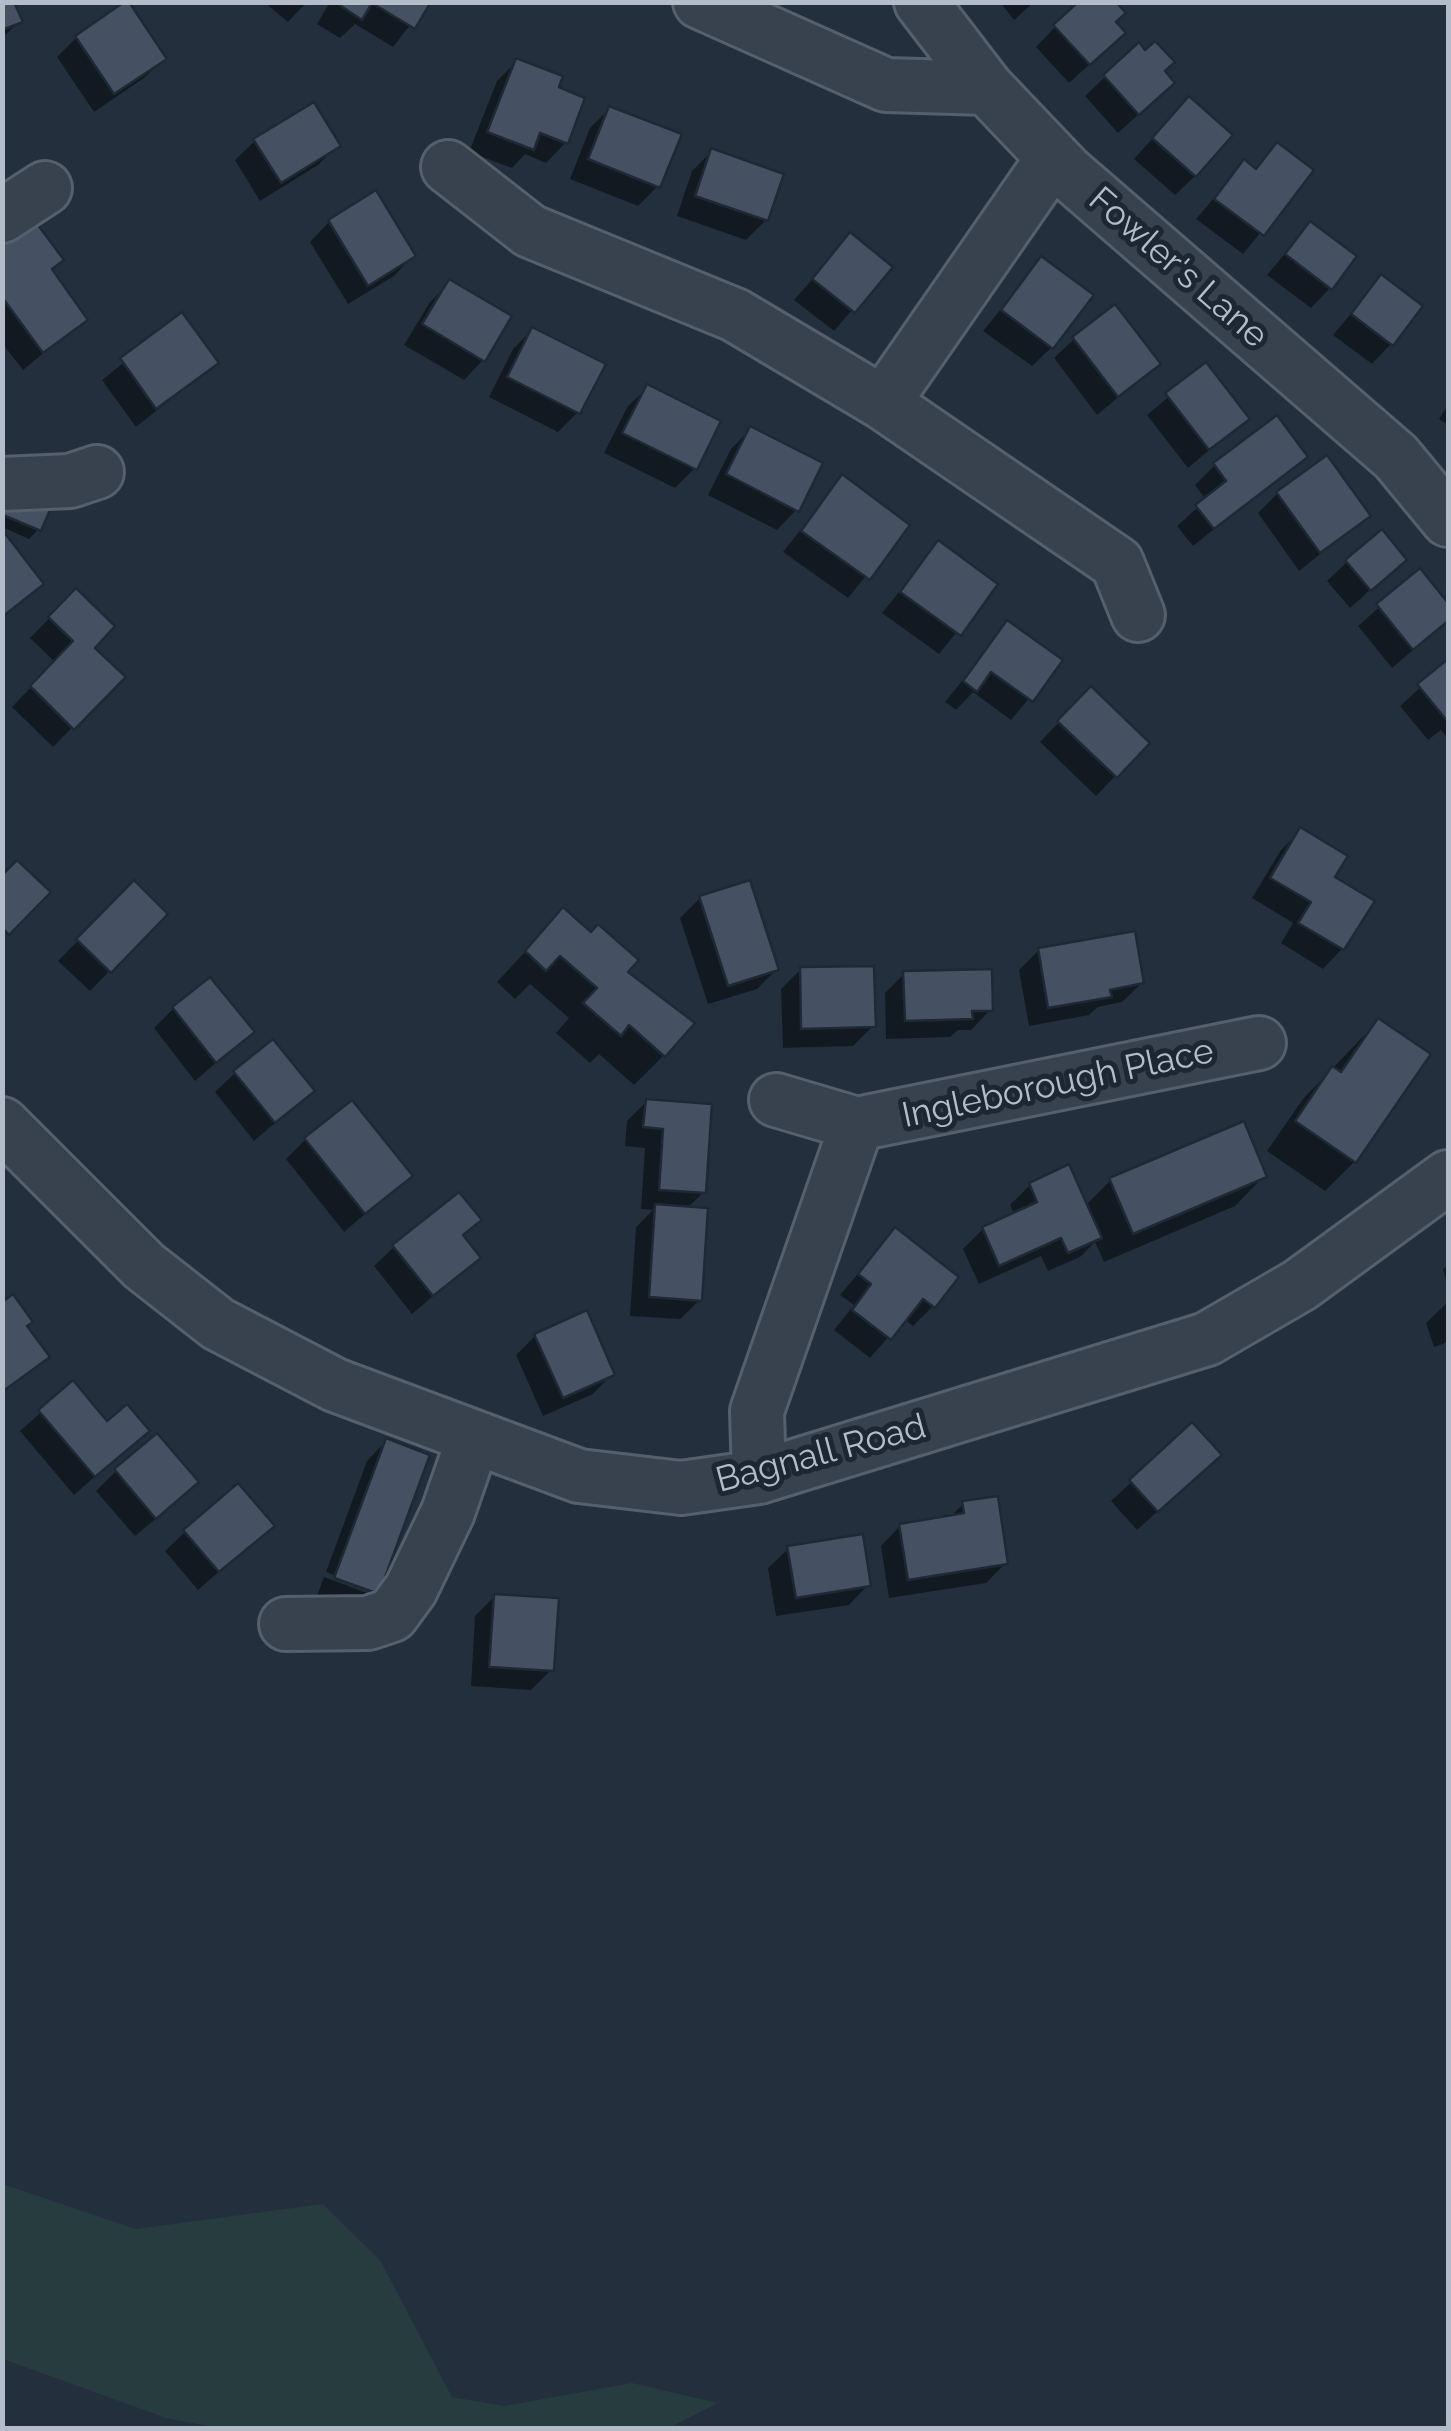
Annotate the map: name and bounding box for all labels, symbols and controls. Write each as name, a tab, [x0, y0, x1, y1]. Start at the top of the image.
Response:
street label: Fowler's Lane	[1080, 179, 1276, 357]
street label: Ingleborough Place	[898, 1030, 1218, 1138]
street label: Bagnall Road	[712, 1406, 930, 1502]

